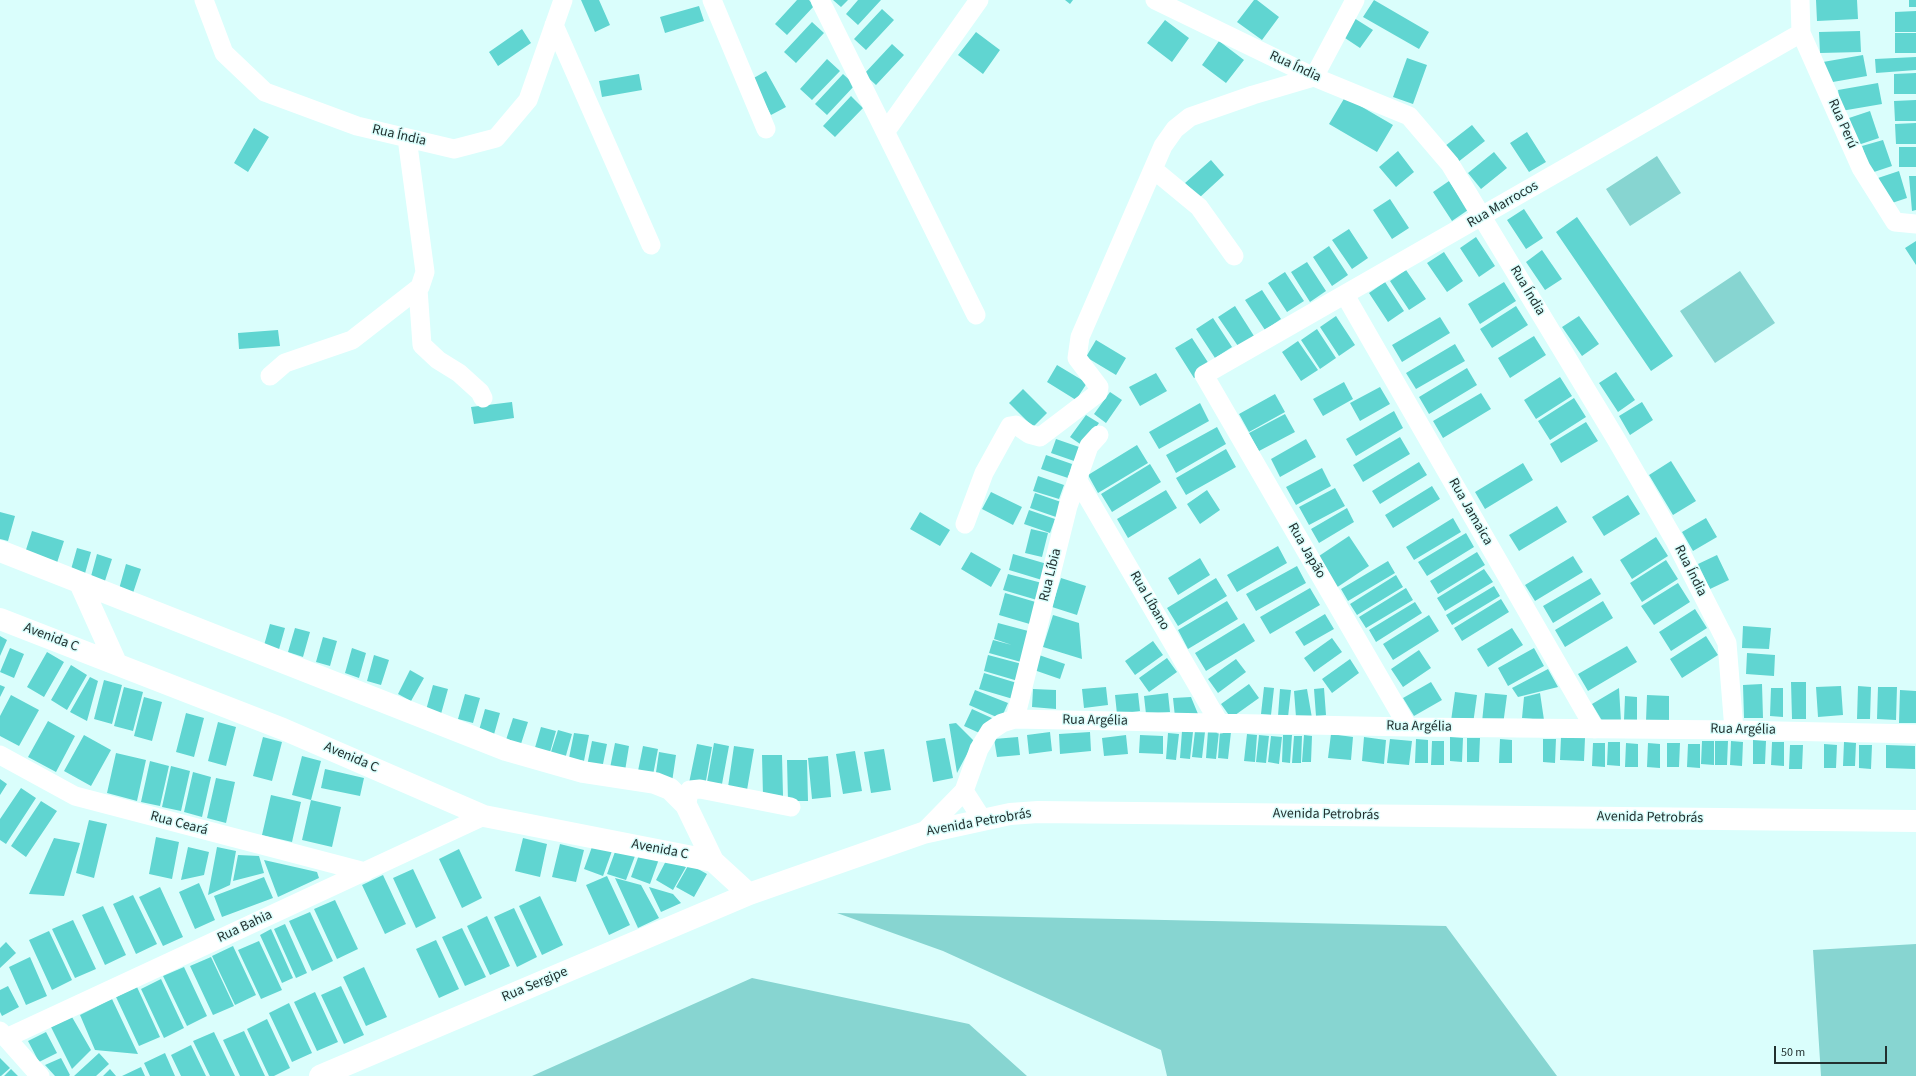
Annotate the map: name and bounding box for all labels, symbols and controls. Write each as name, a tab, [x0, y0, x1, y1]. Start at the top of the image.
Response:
street label: Rua Índia	[1267, 48, 1323, 86]
street label: Rua Perú	[1824, 97, 1860, 151]
street label: Rua Índia	[370, 122, 428, 150]
street label: Rua Marrocos	[1464, 178, 1542, 232]
street label: Rua Índia	[1506, 263, 1548, 319]
street label: Rua Jamaica	[1444, 475, 1496, 549]
street label: Rua Japão	[1283, 520, 1329, 582]
street label: Rua Índia	[1670, 543, 1710, 599]
street label: Rua Líbia	[1036, 547, 1066, 603]
street label: Rua Líbano	[1125, 568, 1173, 634]
street label: Avenida C	[21, 620, 81, 656]
street label: Rua Argélia	[1062, 712, 1128, 730]
street label: Rua Argélia	[1386, 718, 1452, 736]
street label: Rua Argélia	[1710, 721, 1776, 739]
street label: Avenida C	[321, 739, 381, 777]
street label: Avenida Petrobrás	[925, 805, 1033, 841]
street label: Avenida Petrobrás	[1273, 806, 1379, 824]
street label: Rua Ceará	[148, 808, 210, 840]
street label: Avenida Petrobrás	[1597, 809, 1703, 827]
street label: Avenida C	[630, 836, 690, 864]
street label: Rua Bahia	[215, 907, 275, 947]
street label: Rua Sergipe	[500, 964, 570, 1006]
scale bar	[1776, 1038, 1889, 1064]
text: 50 m	[1781, 1044, 1805, 1061]

